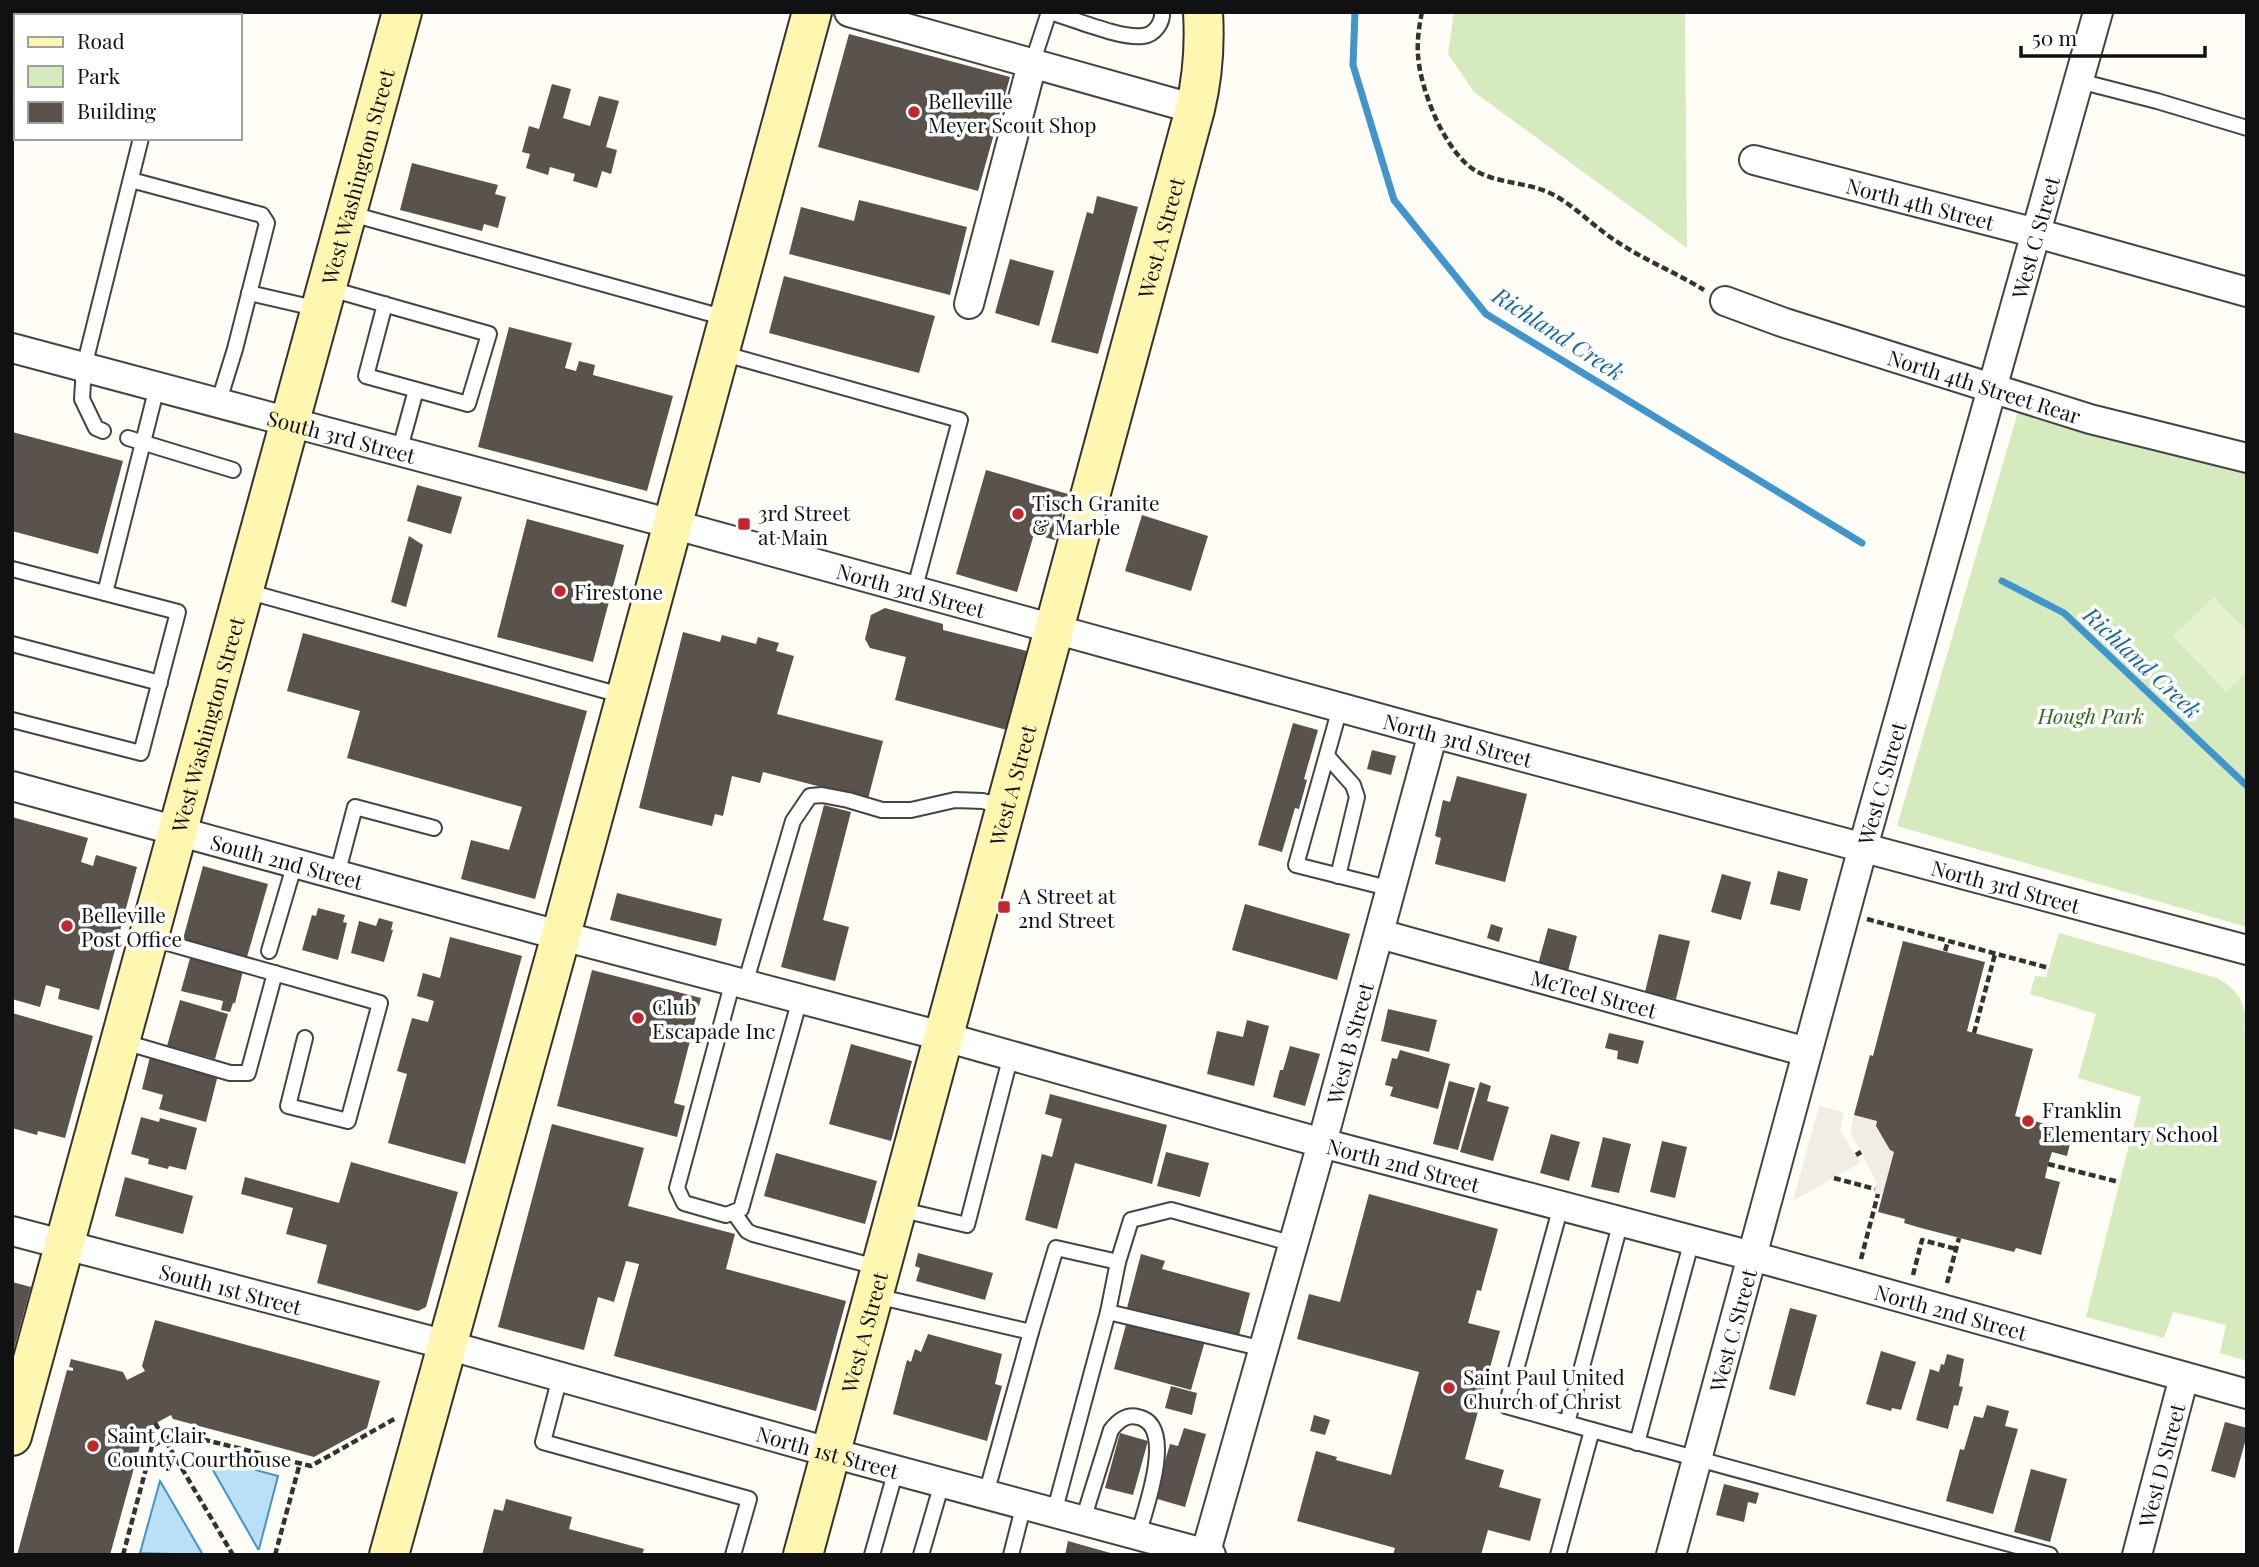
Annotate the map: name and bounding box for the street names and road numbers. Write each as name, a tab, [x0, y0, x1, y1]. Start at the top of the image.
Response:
street label: West Washington Street	[314, 65, 400, 288]
street label: North 4th Street	[1844, 171, 1998, 236]
street label: West C Street	[2004, 172, 2065, 303]
street label: West A Street	[1130, 173, 1190, 302]
street label: North 4th Street Rear	[1885, 342, 2085, 429]
street label: South 3rd Street	[264, 403, 419, 469]
street label: North 3rd Street	[834, 556, 989, 624]
street label: West Washington Street	[164, 613, 250, 836]
street label: North 3rd Street	[1381, 706, 1536, 773]
street label: West C Street	[1850, 718, 1912, 848]
street label: West A Street	[982, 721, 1042, 849]
street label: South 2nd Street	[208, 827, 367, 895]
street label: North 3rd Street	[1928, 852, 2084, 919]
street label: McTeel Street	[1528, 962, 1661, 1024]
street label: West B Street	[1319, 979, 1379, 1108]
street label: North 2nd Street	[1324, 1131, 1483, 1198]
street label: South 1st Street	[156, 1256, 305, 1320]
street label: West C Street	[1702, 1265, 1762, 1396]
street label: West A Street	[833, 1268, 893, 1397]
street label: North 2nd Street	[1872, 1277, 2031, 1346]
street label: West D Street	[2131, 1400, 2191, 1531]
street label: North 1st Street	[753, 1419, 902, 1484]

